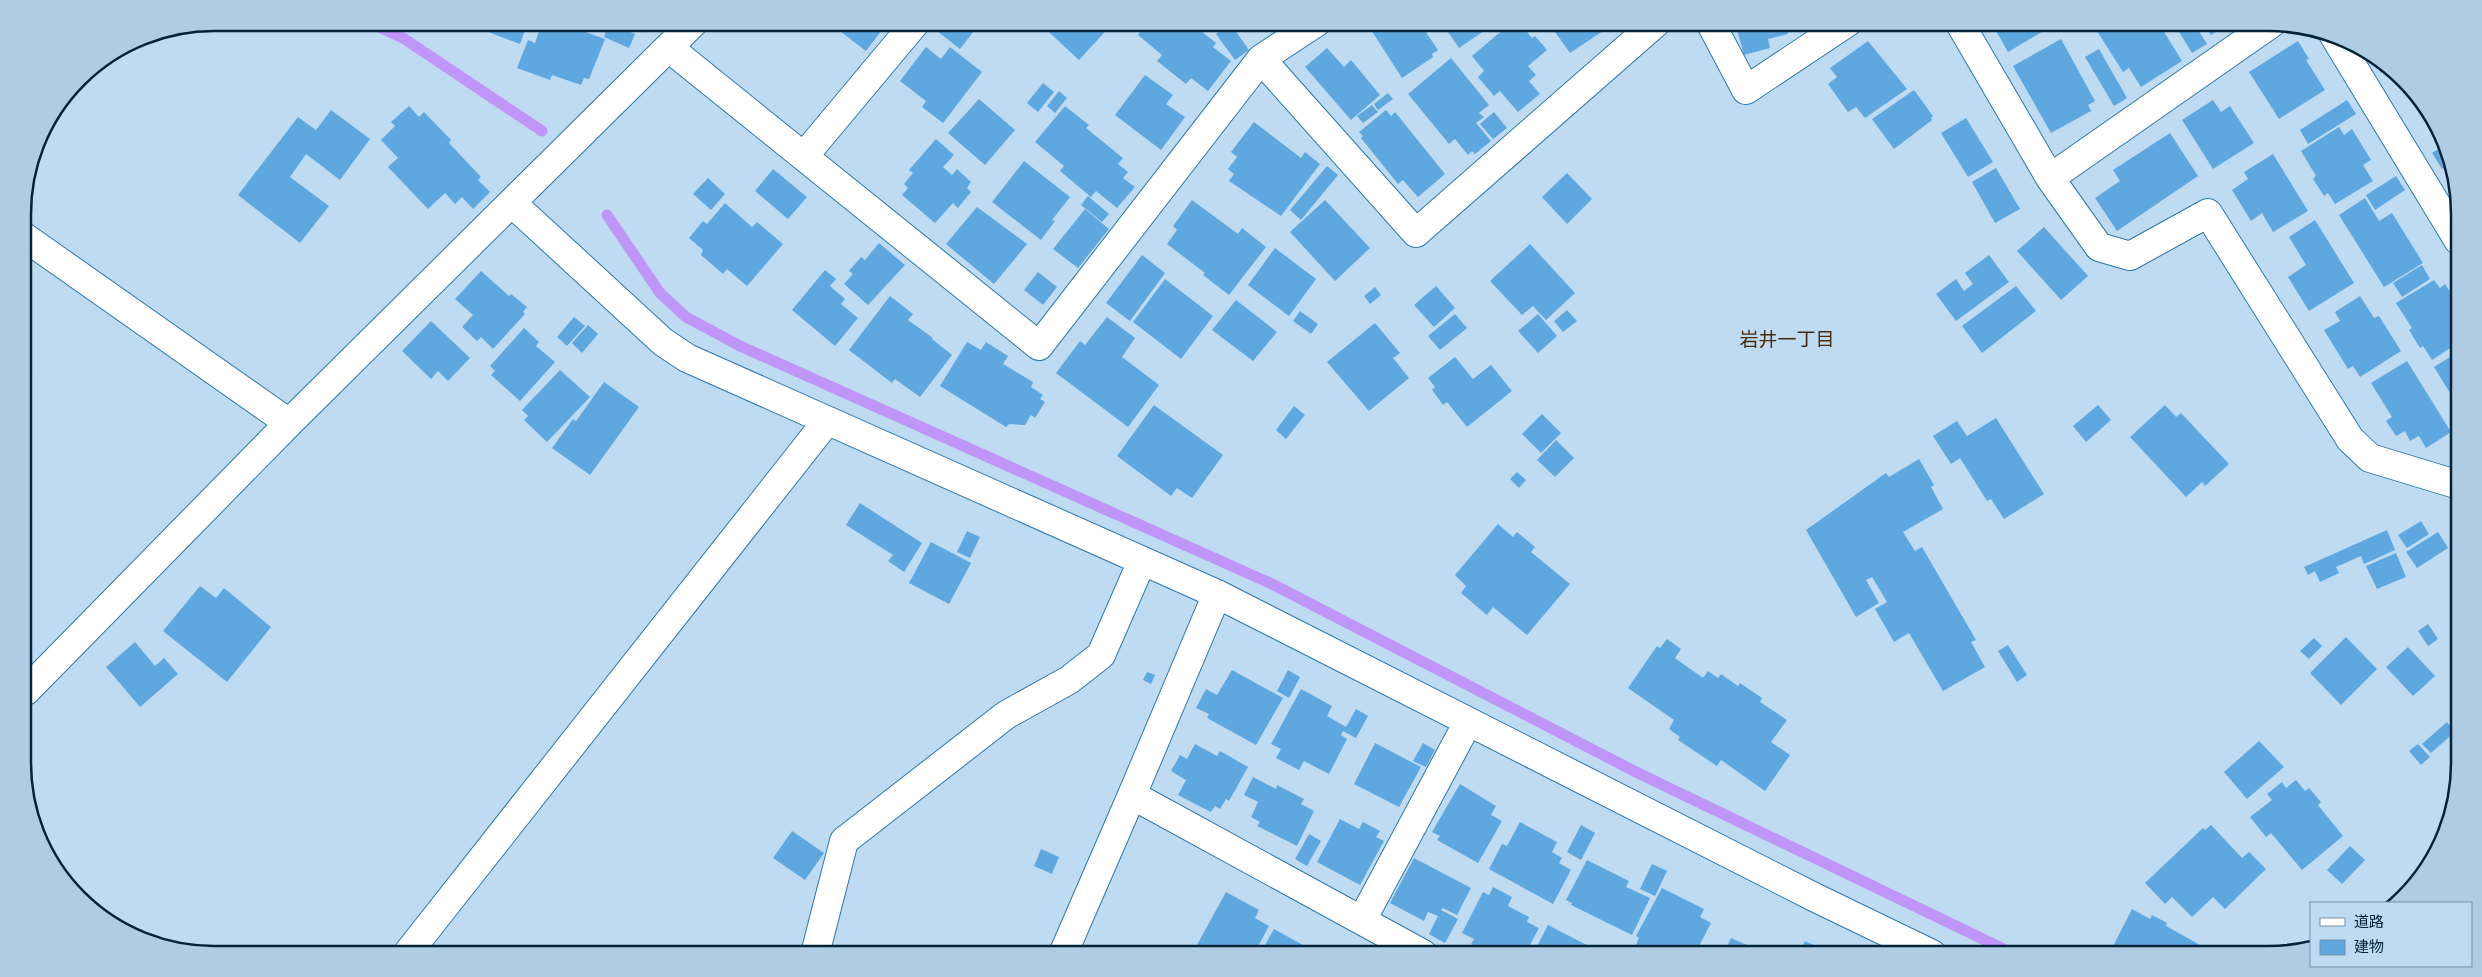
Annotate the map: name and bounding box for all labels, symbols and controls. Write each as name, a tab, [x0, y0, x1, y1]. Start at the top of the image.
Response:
district label: 岩井一丁目	[1739, 327, 1835, 354]
legend	[2310, 902, 2472, 967]
text: 道路	[2354, 912, 2384, 933]
text: 建物	[2354, 937, 2384, 958]

